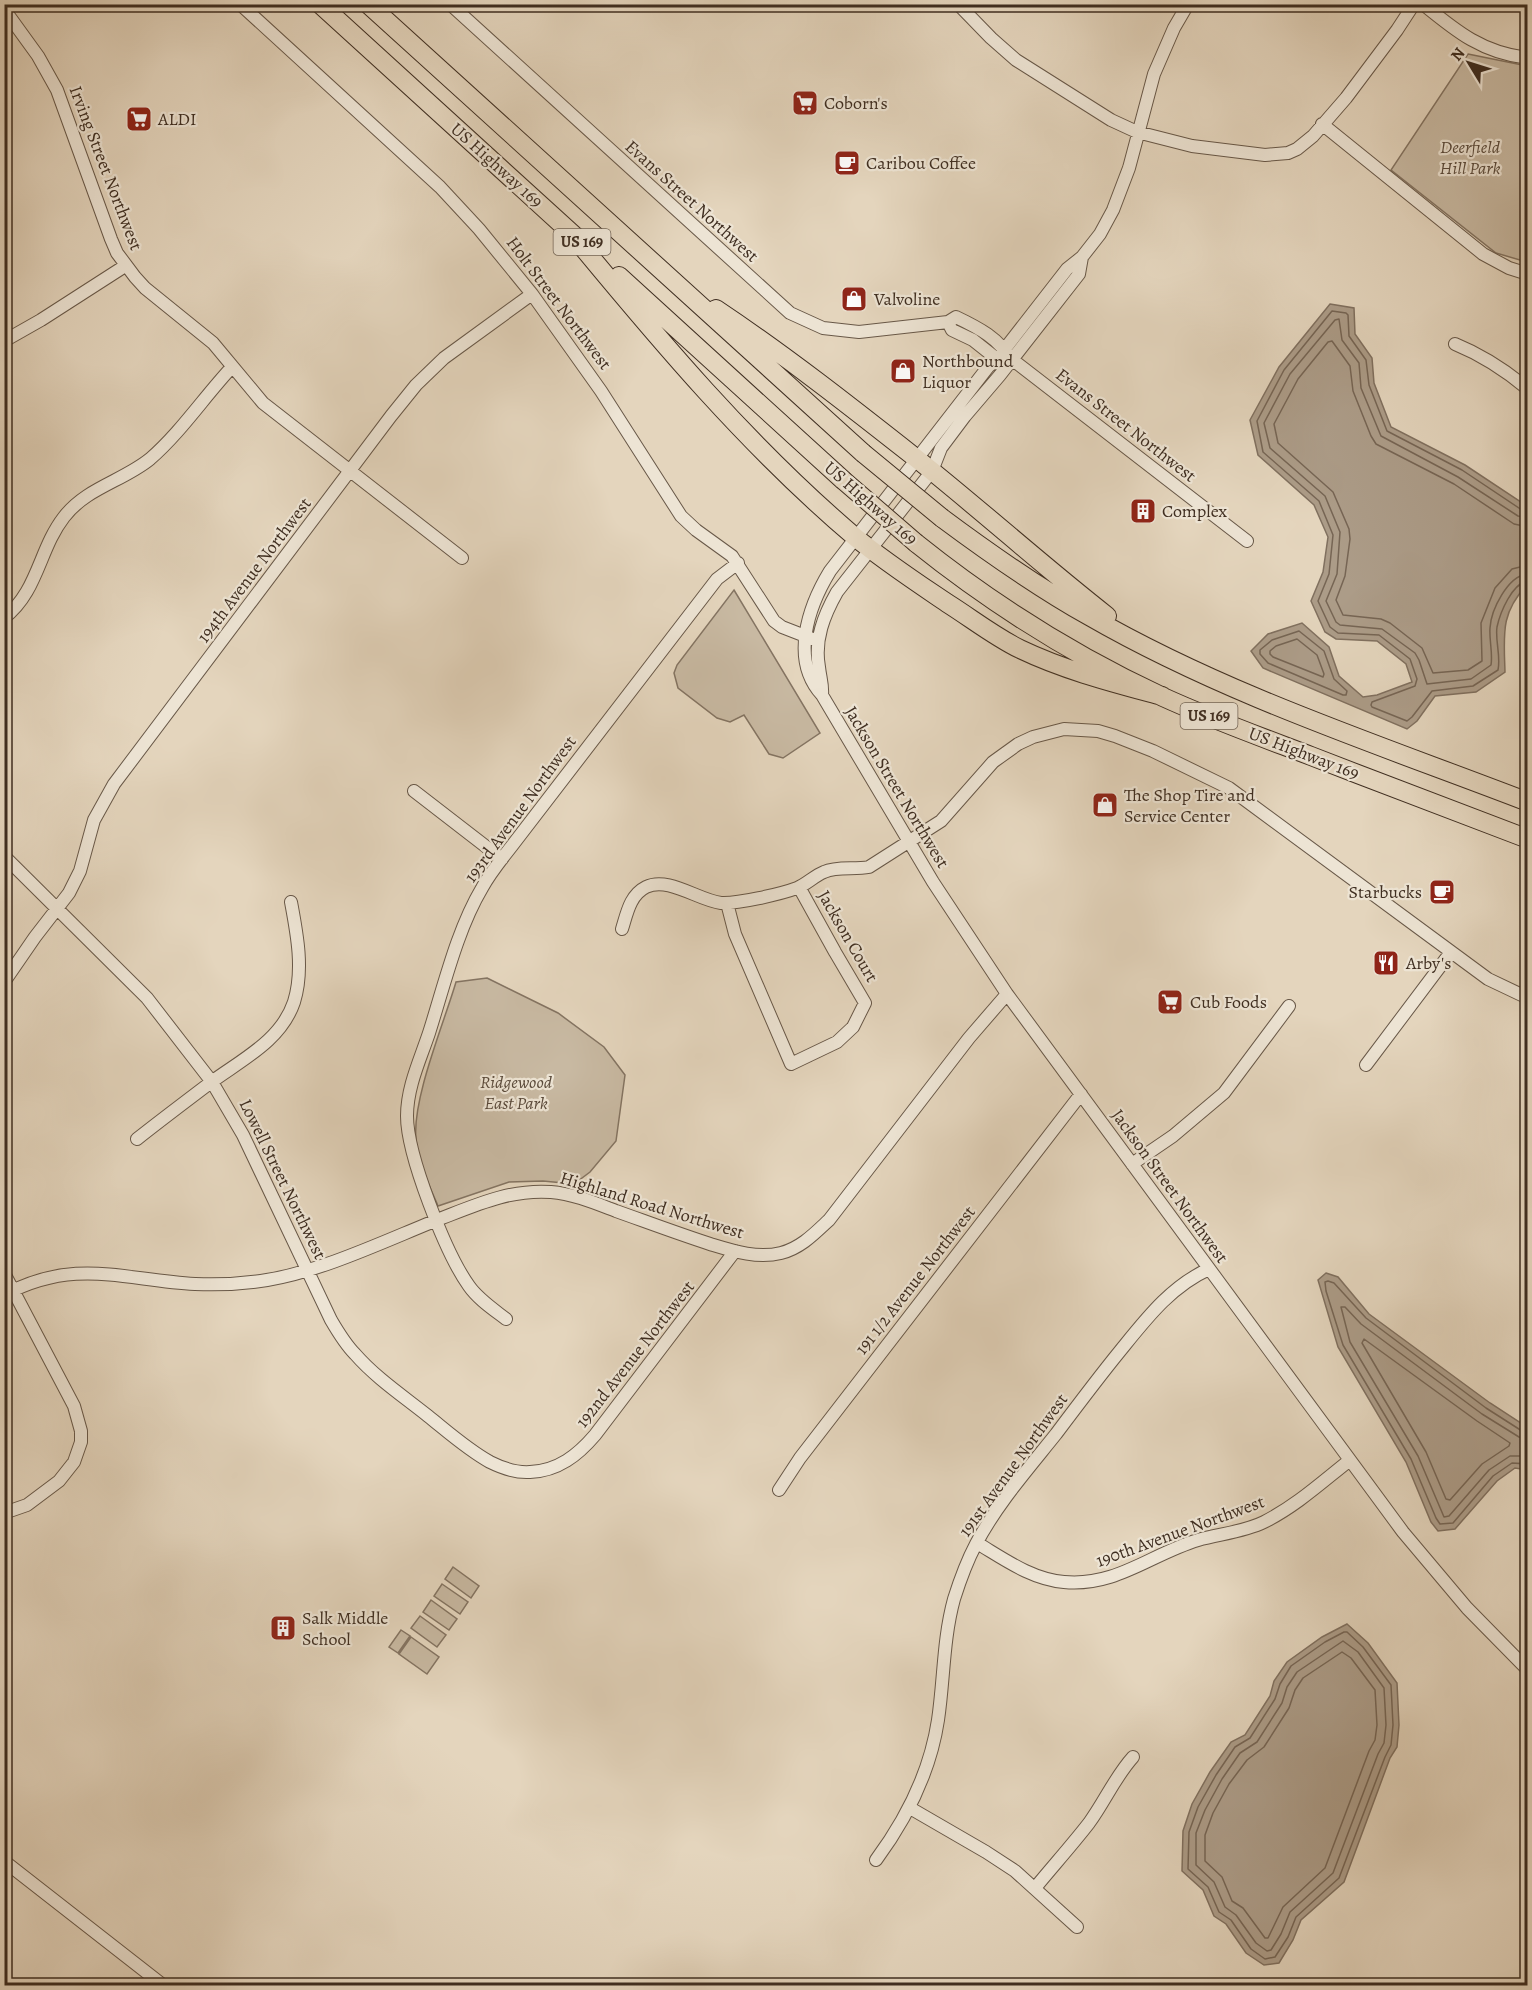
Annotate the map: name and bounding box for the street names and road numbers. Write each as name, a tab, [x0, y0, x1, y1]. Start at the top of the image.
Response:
street label: Irving Street Northwest	[64, 82, 148, 254]
street label: US Highway 169	[446, 117, 548, 213]
street label: Evans Street Northwest	[620, 135, 764, 267]
road number: US 169	[554, 229, 610, 255]
street label: Holt Street Northwest	[501, 231, 617, 375]
street label: Evans Street Northwest	[1051, 363, 1201, 487]
street label: US Highway 169	[819, 456, 923, 550]
street label: 194th Avenue Northwest	[191, 492, 317, 648]
street label: Jackson Street Northwest	[839, 702, 955, 873]
road number: US 169	[1180, 703, 1238, 729]
street label: US Highway 169	[1245, 721, 1363, 785]
street label: 193rd Avenue Northwest	[458, 731, 582, 887]
street label: Jackson Court	[812, 886, 884, 986]
street label: Lowell Street Northwest	[234, 1095, 332, 1263]
street label: Jackson Street Northwest	[1106, 1104, 1234, 1268]
street label: Highland Road Northwest	[557, 1166, 747, 1244]
street label: 191 1/2 Avenue Northwest	[849, 1201, 981, 1359]
street label: 192nd Avenue Northwest	[570, 1275, 700, 1432]
street label: 191st Avenue Northwest	[953, 1388, 1073, 1542]
street label: 190th Avenue Northwest	[1092, 1489, 1268, 1573]

